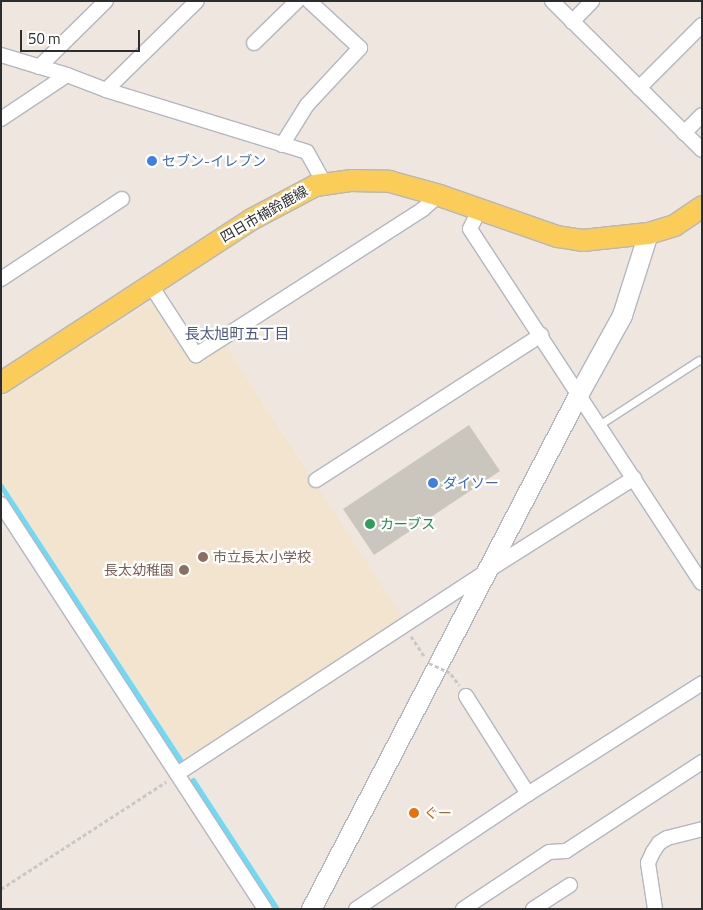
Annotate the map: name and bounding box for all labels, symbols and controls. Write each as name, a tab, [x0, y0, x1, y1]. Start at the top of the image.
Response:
scale bar	[22, 20, 142, 52]
text: 50 m	[28, 27, 61, 50]
place label: セブン-イレブン	[162, 153, 266, 169]
marker: セブン-イレブン	[146, 155, 158, 167]
street label: 四日市楠鈴鹿線	[217, 182, 311, 246]
district label: 長太旭町五丁目	[185, 325, 289, 343]
place label: ダイソー	[443, 475, 499, 491]
marker: ダイソー	[427, 477, 439, 489]
place label: カーブス	[380, 516, 436, 532]
marker: カーブス	[364, 518, 376, 530]
place label: 市立長太小学校	[213, 549, 311, 565]
marker: 市立長太小学校	[197, 551, 209, 563]
place label: 長太幼稚園	[104, 562, 174, 578]
marker: 長太幼稚園	[178, 564, 190, 576]
place label: ぐー	[424, 805, 452, 821]
marker: ぐー	[408, 807, 420, 819]

